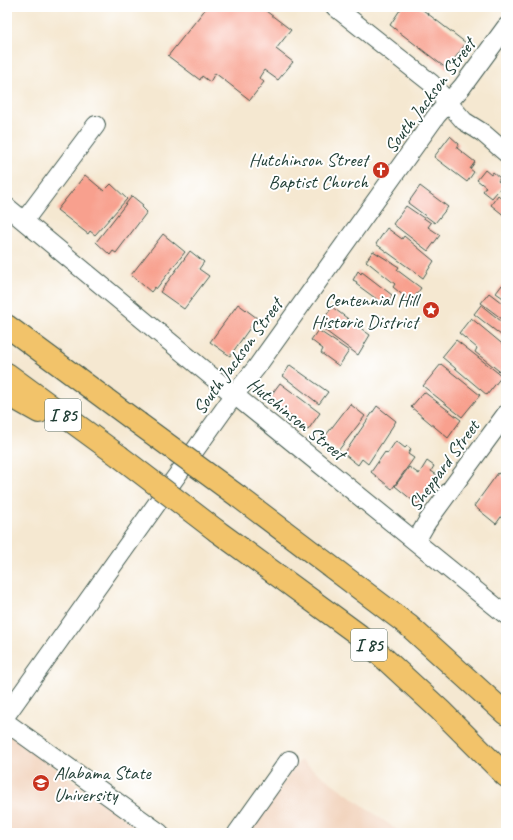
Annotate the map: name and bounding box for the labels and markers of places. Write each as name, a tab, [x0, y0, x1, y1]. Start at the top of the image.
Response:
place label: Hutchinson Street Baptist Church	[249, 148, 371, 194]
church icon: Hutchinson Street Baptist Church	[371, 160, 391, 180]
place label: Centennial Hill Historic District	[311, 288, 422, 334]
place icon: Centennial Hill Historic District	[421, 300, 441, 320]
place label: Alabama State University	[54, 761, 152, 807]
school or university icon: Alabama State University	[31, 773, 51, 793]

